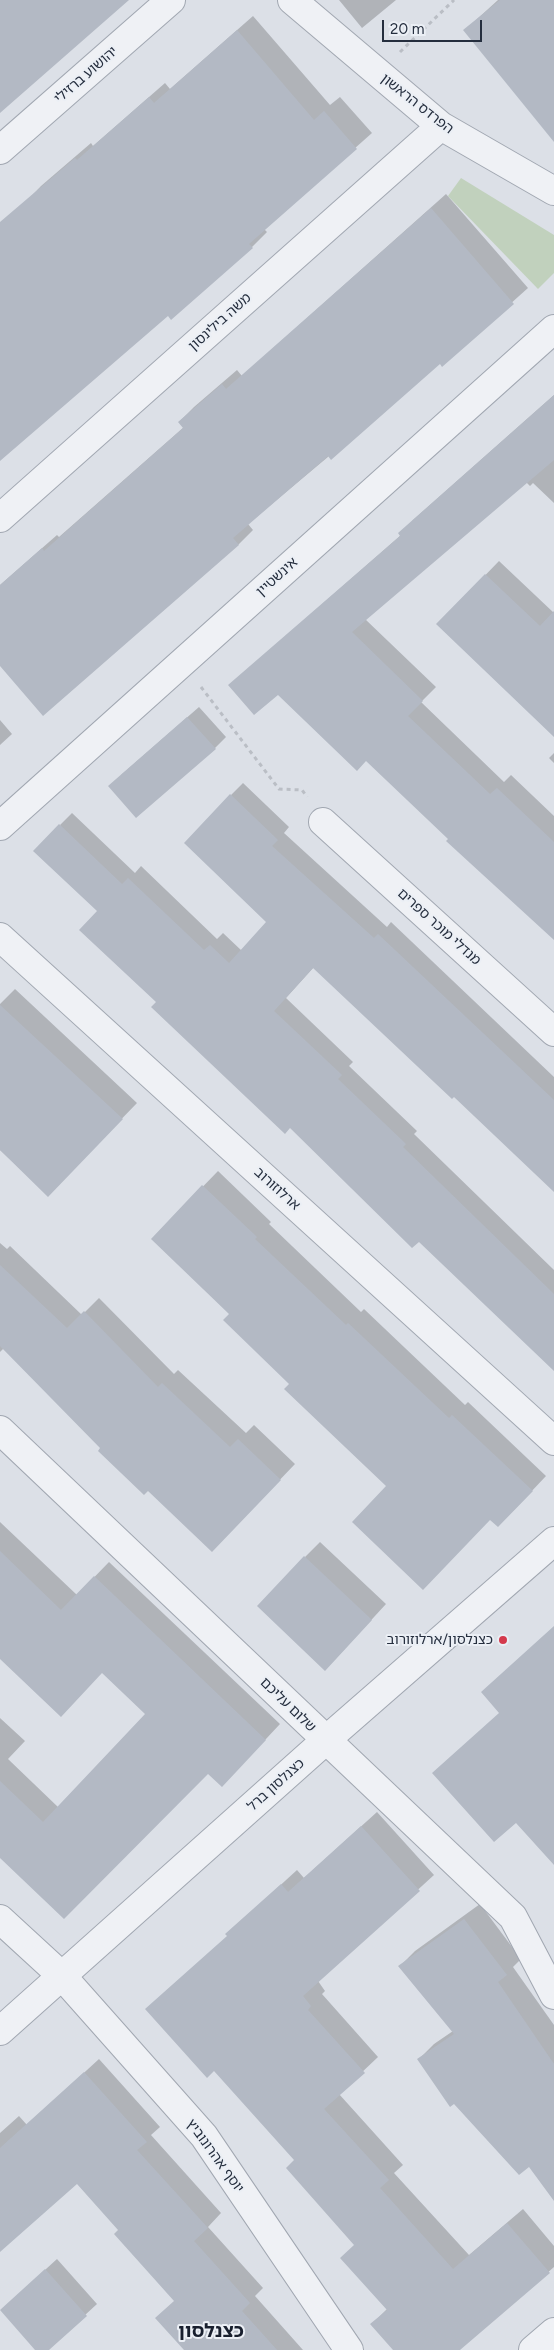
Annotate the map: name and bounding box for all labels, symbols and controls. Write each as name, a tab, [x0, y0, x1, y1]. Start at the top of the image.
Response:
scale bar	[384, 10, 484, 42]
text: 20 m	[390, 20, 424, 38]
street label: יהושוע ברזילי	[51, 43, 121, 107]
street label: הפרדס הראשון	[377, 70, 457, 138]
street label: משה בילינסון	[185, 290, 255, 354]
street label: אינשטיין	[253, 554, 301, 600]
street label: מנדלי מוכר ספרים	[394, 885, 484, 969]
street label: ארלוזורוב	[251, 1164, 303, 1214]
place label: כצנלסון/ארלוזורוב	[387, 1632, 493, 1648]
marker: כצנלסון/ארלוזורוב	[497, 1634, 509, 1646]
street label: שלום עליכם	[257, 1674, 319, 1736]
street label: כצנלסון ברל	[244, 1755, 308, 1815]
street label: יוסף אהרונוביץ	[183, 2116, 247, 2196]
district label: כצנלסון	[178, 2320, 244, 2342]

